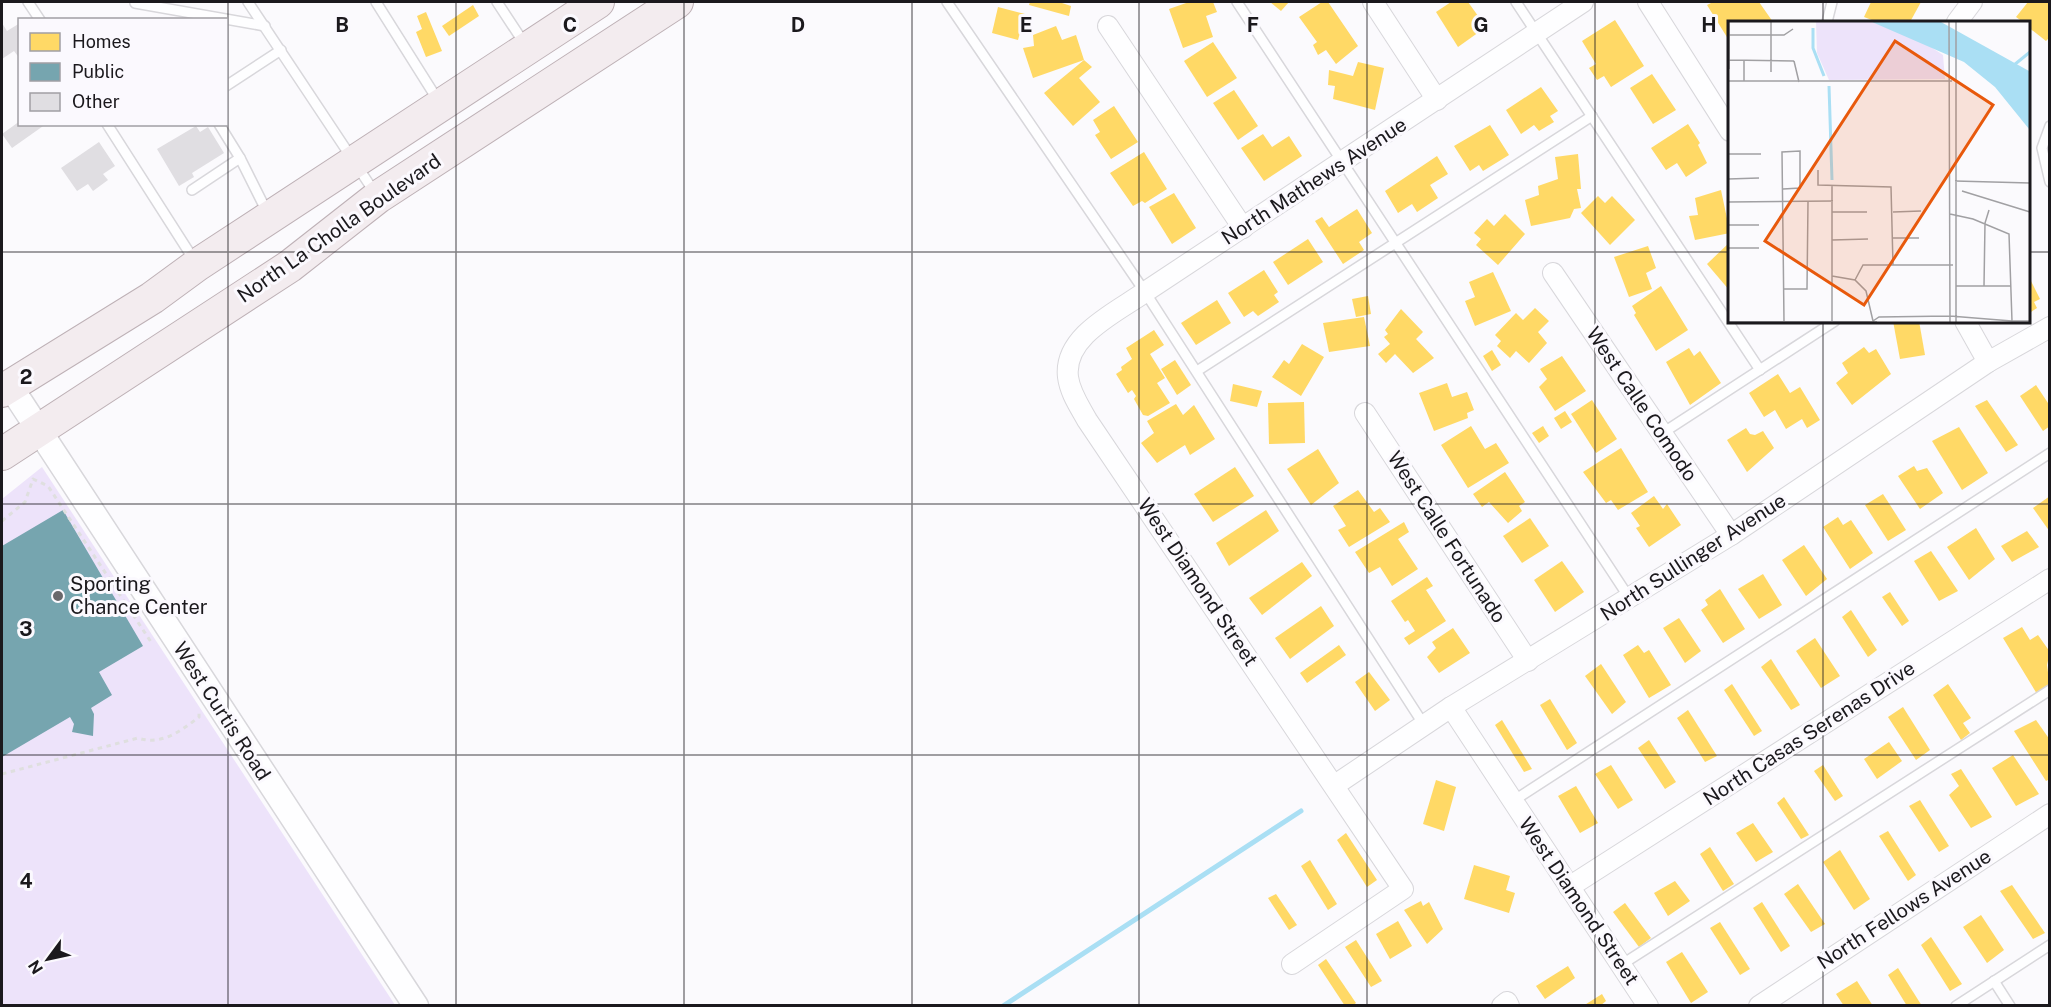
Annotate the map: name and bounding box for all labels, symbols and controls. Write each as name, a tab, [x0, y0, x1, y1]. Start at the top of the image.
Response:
text: B	[335, 13, 349, 37]
text: C	[563, 13, 577, 37]
text: D	[791, 13, 805, 37]
text: E	[1020, 13, 1032, 37]
text: F	[1247, 13, 1259, 37]
text: G	[1473, 13, 1489, 37]
text: H	[1701, 13, 1717, 37]
legend	[18, 18, 228, 126]
inset map	[1728, 21, 2030, 322]
text: Homes	[72, 31, 131, 52]
text: Public	[72, 61, 124, 82]
text: Other	[72, 91, 120, 112]
street label: North Mathews Avenue	[1217, 112, 1411, 250]
street label: North La Cholla Boulevard	[233, 148, 445, 308]
street label: West Calle Comodo	[1581, 322, 1703, 486]
text: 2	[20, 365, 32, 389]
street label: West Calle Fortunado	[1383, 447, 1511, 627]
street label: North Sullinger Avenue	[1596, 488, 1790, 626]
street label: West Diamond Street	[1133, 494, 1263, 670]
place label: Sporting Chance Center	[70, 572, 208, 619]
marker: Sporting Chance Center	[51, 589, 65, 603]
text: 3	[19, 617, 33, 641]
street label: West Curtis Road	[168, 637, 276, 785]
street label: North Casas Serenas Drive	[1699, 656, 1919, 810]
street label: West Diamond Street	[1514, 813, 1644, 989]
street label: North Fellows Avenue	[1813, 844, 1995, 974]
text: 4	[19, 869, 33, 893]
north arrow	[18, 929, 78, 989]
text: N	[24, 956, 47, 977]

